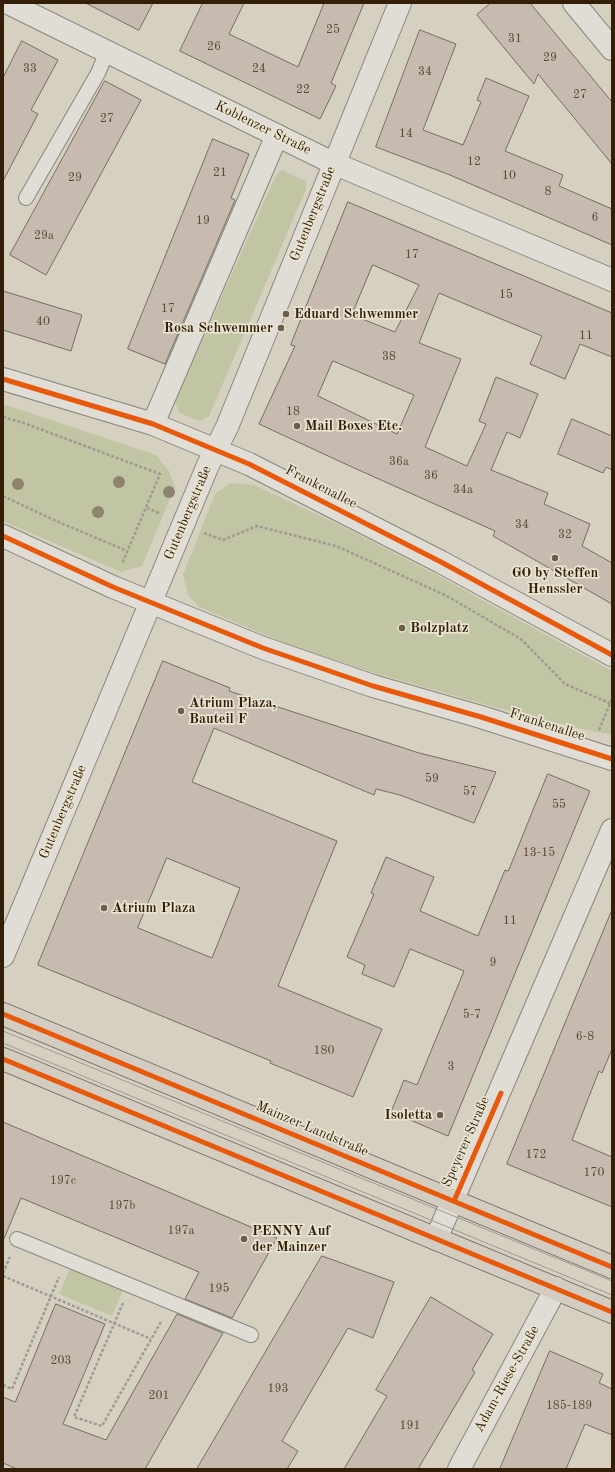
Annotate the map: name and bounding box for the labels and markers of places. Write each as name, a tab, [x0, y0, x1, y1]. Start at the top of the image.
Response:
place label: Eduard Schwemmer	[294, 306, 418, 322]
marker: Eduard Schwemmer	[281, 309, 291, 319]
place label: Rosa Schwemmer	[164, 320, 273, 336]
marker: Rosa Schwemmer	[276, 323, 286, 333]
place label: Mail Boxes Etc.	[305, 418, 402, 434]
marker: Mail Boxes Etc.	[292, 421, 302, 431]
marker: GO by Steffen Henssler	[550, 553, 560, 563]
place label: GO by Steffen Henssler	[512, 565, 598, 598]
place label: Bolzplatz	[410, 620, 468, 636]
marker: Bolzplatz	[397, 623, 407, 633]
place label: Atrium Plaza, Bauteil F	[189, 695, 276, 728]
marker: Atrium Plaza, Bauteil F	[176, 706, 186, 716]
place label: Atrium Plaza	[112, 900, 195, 916]
marker: Atrium Plaza	[99, 903, 109, 913]
place label: Isoletta	[385, 1107, 432, 1123]
marker: Isoletta	[435, 1110, 445, 1120]
place label: PENNY Auf der Mainzer	[252, 1223, 330, 1256]
marker: PENNY Auf der Mainzer	[239, 1234, 249, 1244]

